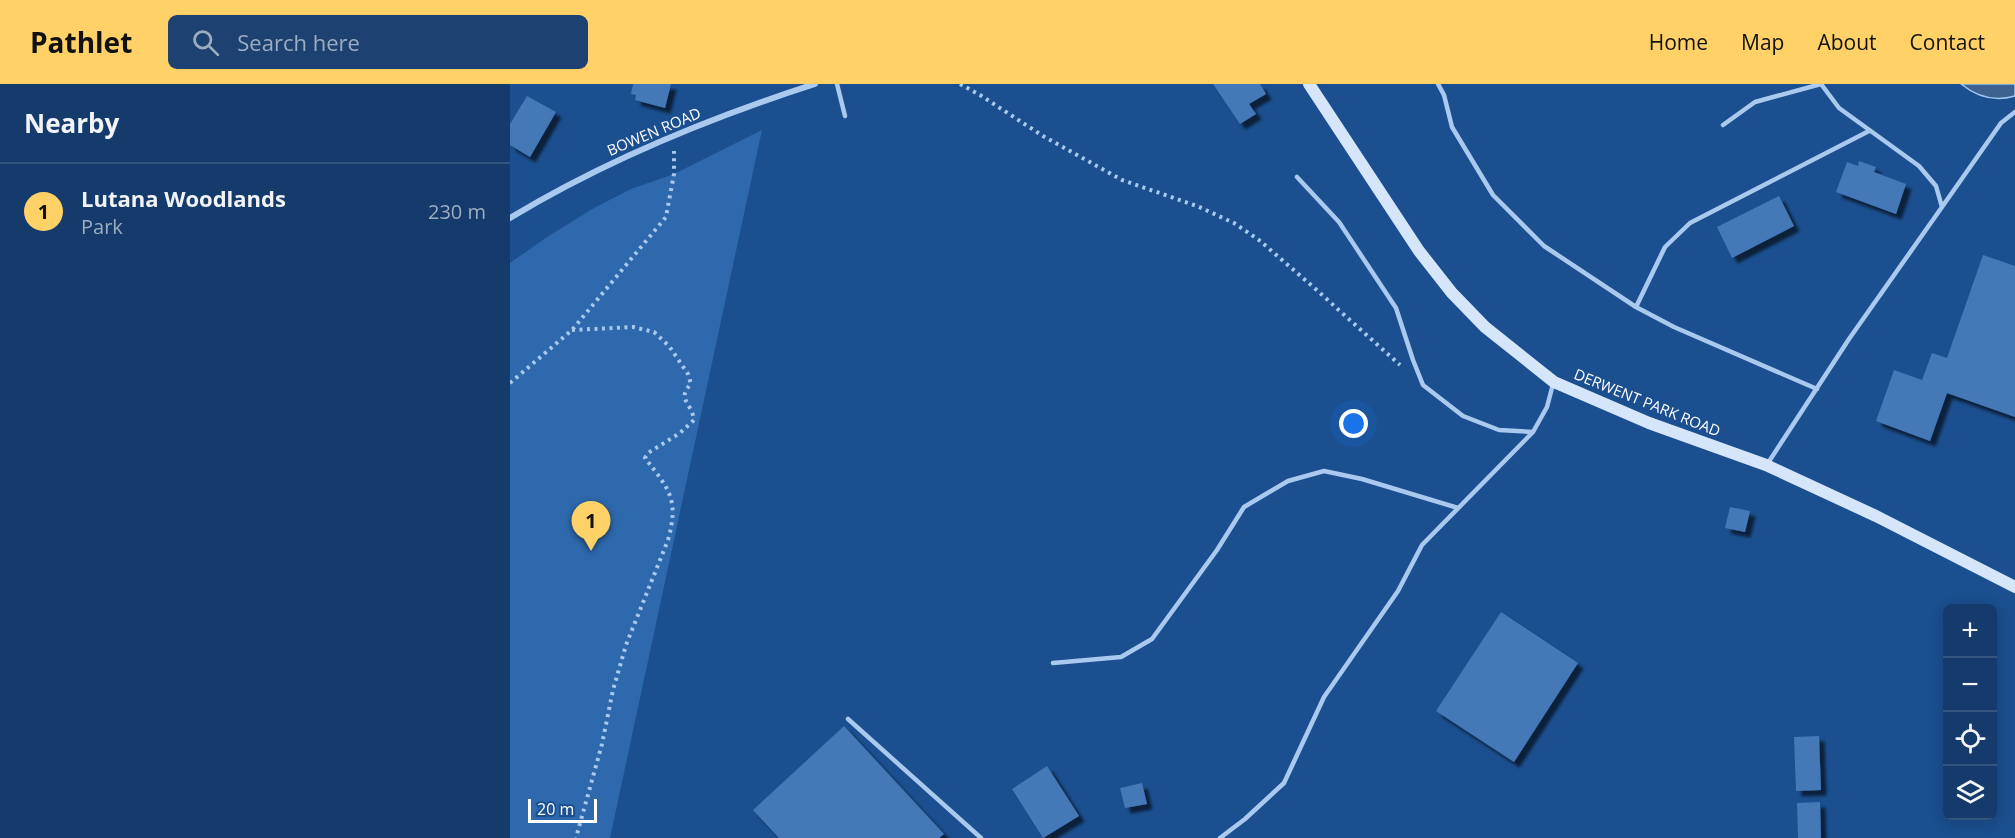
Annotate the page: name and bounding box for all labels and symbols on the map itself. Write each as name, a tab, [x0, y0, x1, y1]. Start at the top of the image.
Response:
street label: BOWEN ROAD	[604, 102, 704, 160]
street label: DERWENT PARK ROAD	[1571, 364, 1724, 441]
your location	[1339, 409, 1368, 438]
pin: 1	[572, 502, 610, 551]
scale bar	[528, 796, 597, 824]

